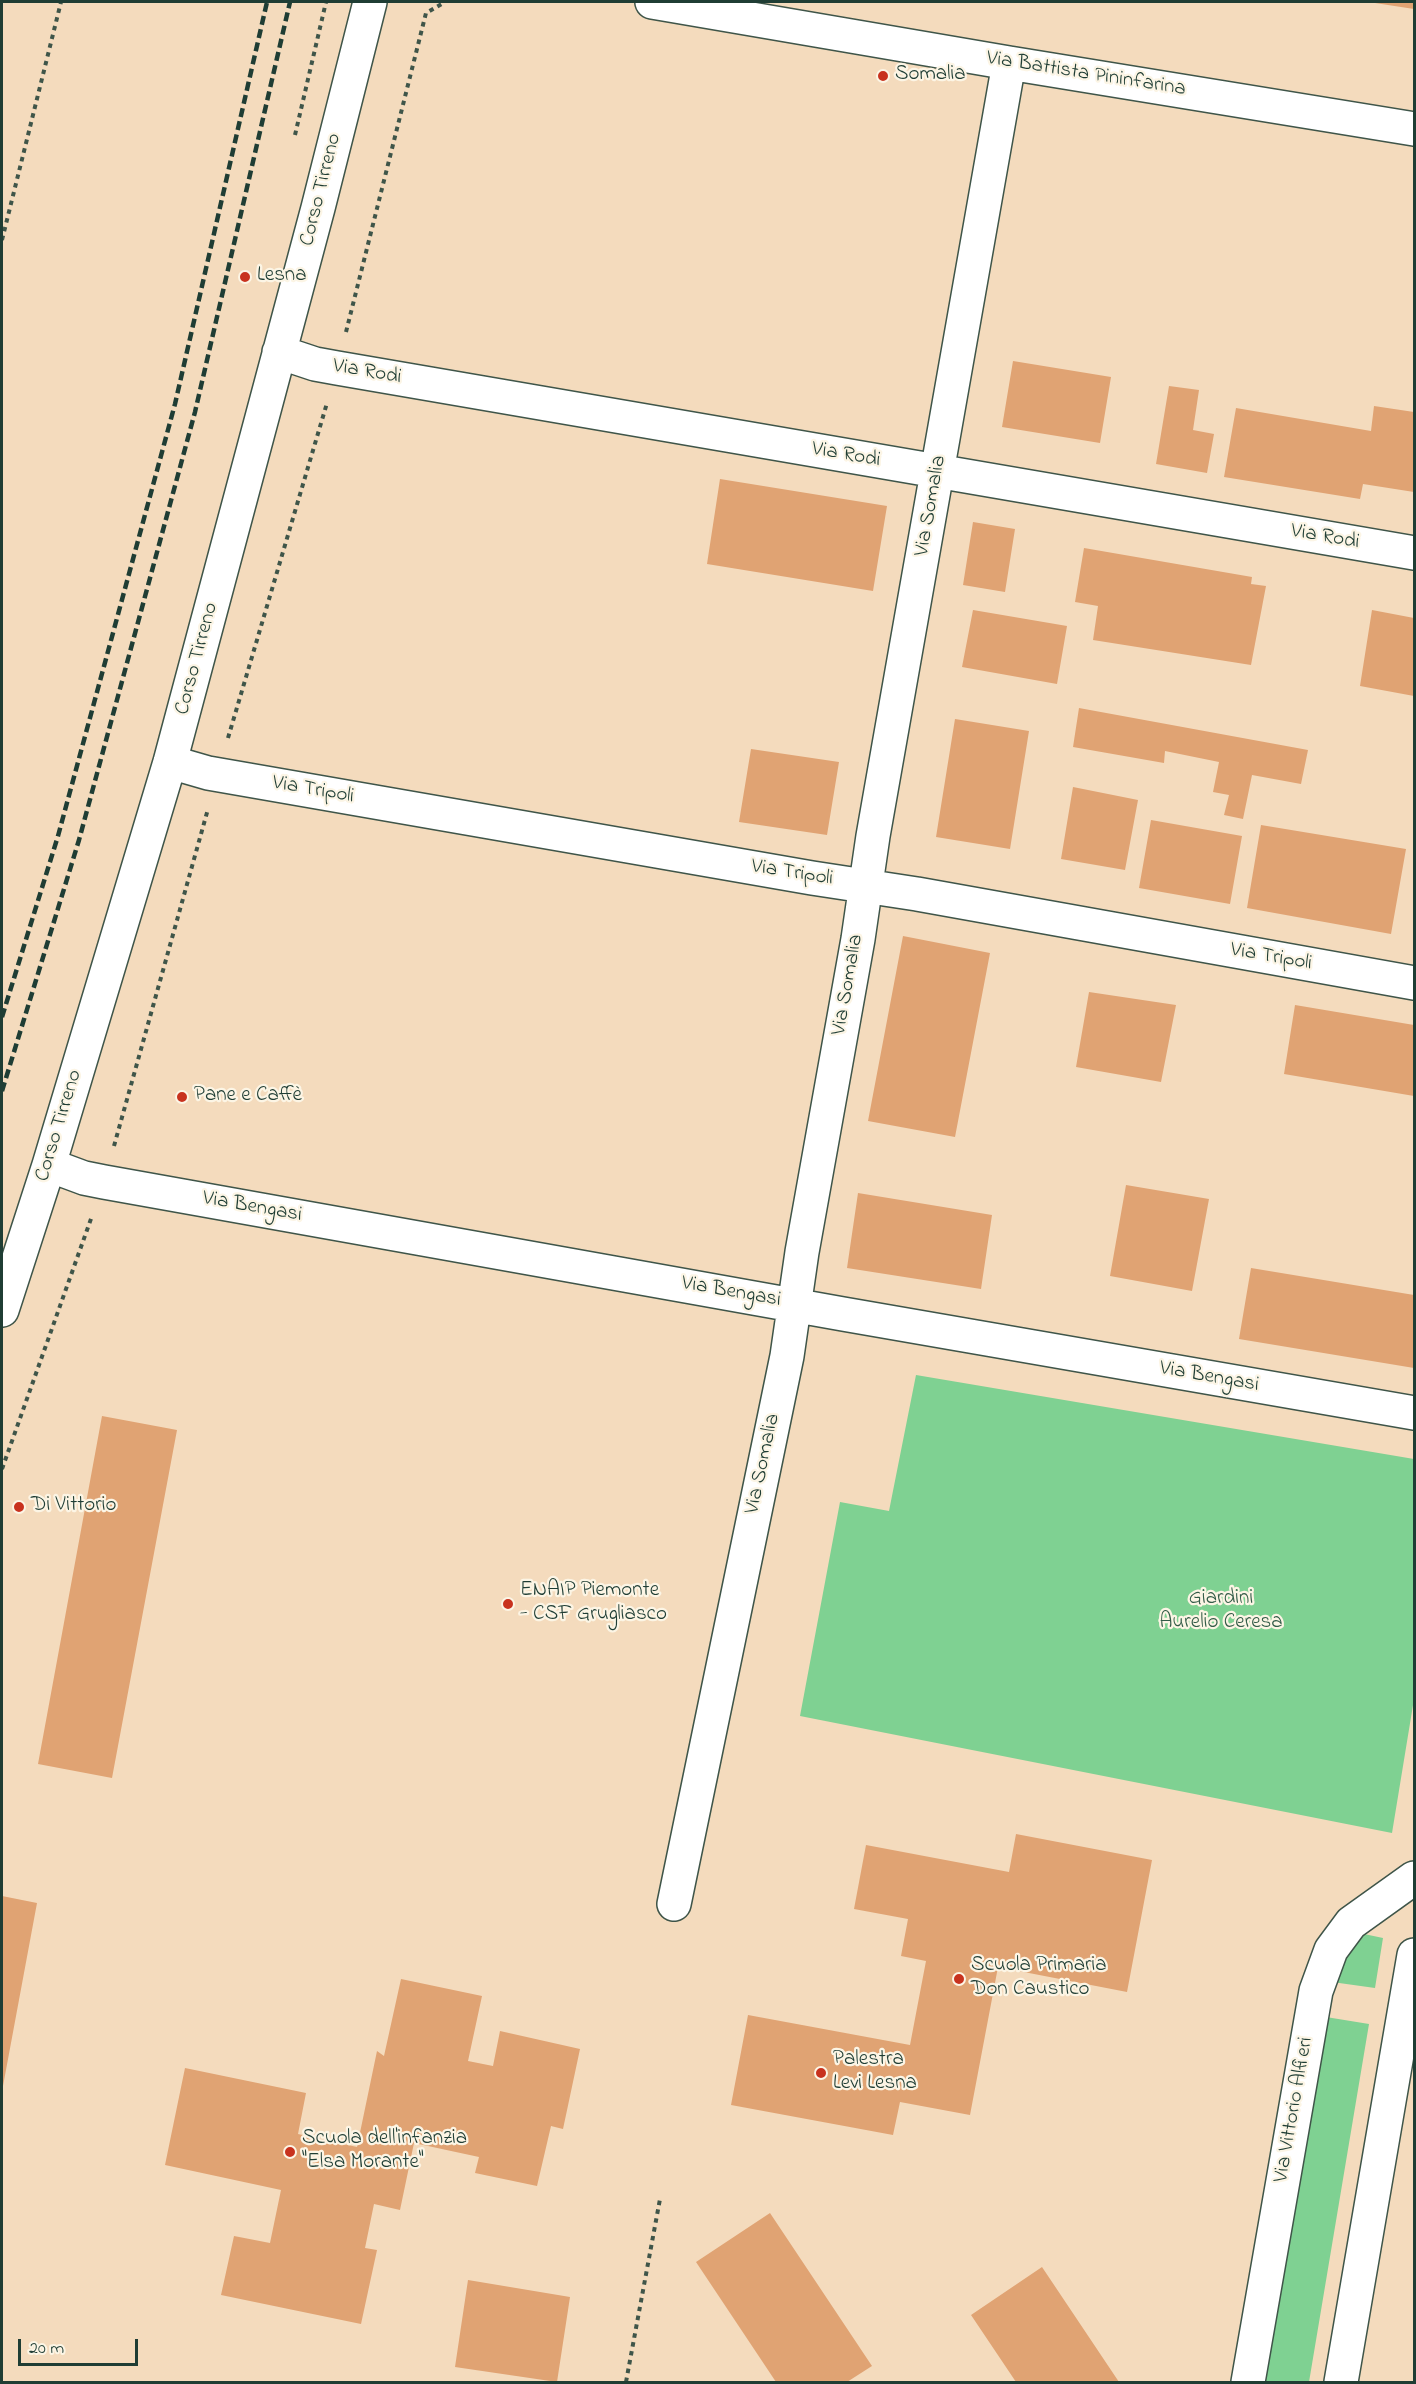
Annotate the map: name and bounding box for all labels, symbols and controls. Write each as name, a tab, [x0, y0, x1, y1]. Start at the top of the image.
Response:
street label: Via Battista Pininfarina	[985, 47, 1187, 103]
place label: Somalia	[895, 63, 966, 89]
marker: Somalia	[876, 69, 890, 83]
street label: Corso Tirreno	[296, 131, 348, 249]
place label: Lesna	[257, 264, 307, 290]
marker: Lesna	[238, 270, 252, 284]
street label: Via Rodi	[331, 355, 403, 391]
street label: Via Rodi	[810, 438, 882, 474]
street label: Via Somalia	[911, 454, 953, 558]
street label: Via Rodi	[1289, 520, 1361, 556]
street label: Corso Tirreno	[171, 600, 225, 718]
street label: Via Tripoli	[270, 771, 356, 811]
street label: Via Tripoli	[749, 855, 835, 893]
street label: Via Somalia	[828, 933, 870, 1037]
street label: Via Tripoli	[1228, 938, 1314, 978]
street label: Corso Tirreno	[31, 1067, 89, 1185]
place label: Pane e Caffè	[194, 1084, 302, 1110]
marker: Pane e Caffè	[175, 1090, 189, 1104]
street label: Via Bengasi	[200, 1187, 304, 1229]
street label: Via Bengasi	[679, 1272, 783, 1314]
street label: Via Bengasi	[1157, 1357, 1261, 1399]
street label: Via Somalia	[741, 1412, 787, 1516]
place label: Di Vittorio	[31, 1494, 116, 1520]
marker: Di Vittorio	[12, 1500, 26, 1514]
place label: ENAIP Piemonte - CSF Grugliasco	[520, 1579, 667, 1629]
park label: Giardini Aurelio Ceresa	[1159, 1587, 1283, 1637]
marker: ENAIP Piemonte - CSF Grugliasco	[501, 1597, 515, 1611]
place label: Scuola Primaria Don Caustico	[971, 1954, 1107, 2004]
marker: Scuola Primaria Don Caustico	[952, 1972, 966, 1986]
street label: Via Vittorio Alfieri	[1270, 2035, 1320, 2185]
place label: Palestra Levi Lesna	[833, 2048, 917, 2098]
marker: Palestra Levi Lesna	[814, 2066, 828, 2080]
place label: Scuola dell'infanzia "Elsa Morante"	[302, 2127, 467, 2177]
marker: Scuola dell'infanzia "Elsa Morante"	[283, 2145, 297, 2159]
scale bar	[21, 2327, 141, 2365]
text: 20 m	[29, 2336, 64, 2362]

